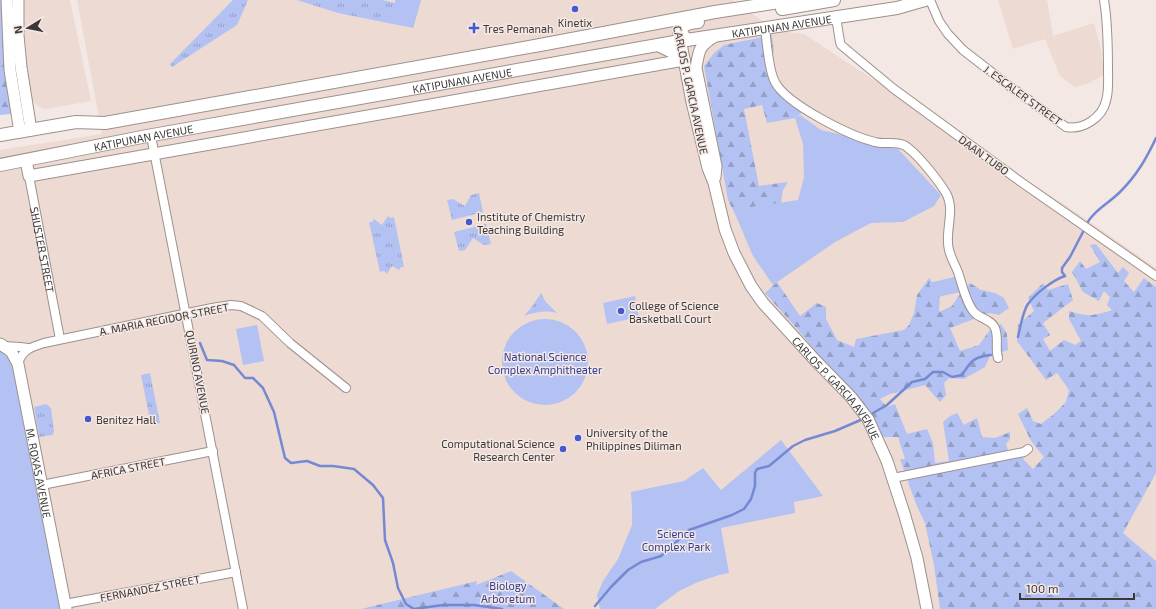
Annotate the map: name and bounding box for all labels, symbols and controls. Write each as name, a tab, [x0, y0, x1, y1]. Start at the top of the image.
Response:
marker: Kinetix	[570, 4, 580, 14]
north arrow	[8, 8, 48, 48]
street label: KATIPUNAN AVENUE	[731, 12, 833, 40]
place label: Kinetix	[558, 16, 592, 29]
marker: Tres Pemanah	[468, 22, 480, 34]
place label: Tres Pemanah	[483, 22, 553, 35]
text: N	[11, 25, 25, 35]
street label: CARLOS P. GARCIA AVENUE	[671, 25, 711, 155]
street label: J. ESCALER STREET	[981, 62, 1065, 128]
street label: KATIPUNAN AVENUE	[411, 65, 513, 95]
street label: KATIPUNAN AVENUE	[92, 121, 194, 153]
street label: DAAN TUBO	[956, 132, 1012, 178]
street label: SHUSTER STREET	[28, 206, 58, 294]
place label: Institute of Chemistry Teaching Building	[477, 210, 586, 236]
marker: Institute of Chemistry Teaching Building	[464, 217, 474, 227]
place label: College of Science Basketball Court	[629, 299, 719, 325]
street label: A. MARIA REGIDOR STREET	[98, 300, 230, 338]
marker: College of Science Basketball Court	[616, 306, 626, 316]
street label: QUIRINO AVENUE	[183, 329, 213, 415]
street label: CARLOS P. GARCIA AVENUE	[790, 334, 883, 442]
park label: National Science Complex Amphitheater	[488, 350, 603, 376]
place label: Benitez Hall	[96, 413, 157, 426]
marker: Benitez Hall	[83, 414, 93, 424]
place label: University of the Philippines Diliman	[586, 426, 682, 452]
street label: M. ROXAS AVENUE	[24, 427, 55, 519]
marker: University of the Philippines Diliman	[573, 433, 583, 443]
place label: Computational Science Research Center	[441, 437, 556, 463]
marker: Computational Science Research Center	[558, 444, 568, 454]
street label: AFRICA STREET	[90, 454, 167, 482]
park label: Science Complex Park	[642, 527, 711, 553]
street label: FERNANDEZ STREET	[99, 572, 202, 604]
scale bar	[1020, 575, 1134, 601]
park label: Biology Arboretum	[481, 579, 535, 605]
text: 100 m	[1026, 581, 1058, 595]

